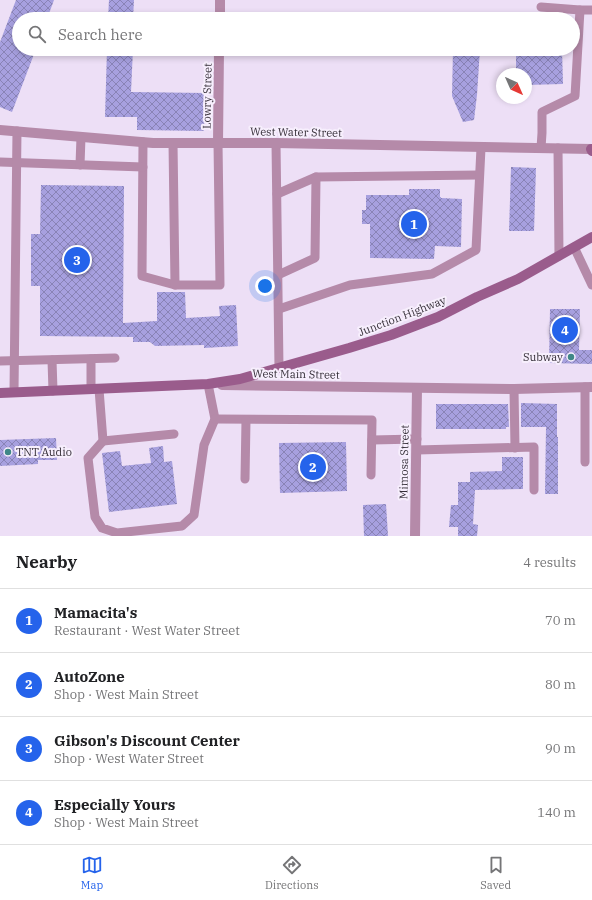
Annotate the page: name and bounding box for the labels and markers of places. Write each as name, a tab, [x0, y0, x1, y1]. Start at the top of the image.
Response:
pin: 1	[401, 209, 427, 239]
pin: 3	[64, 245, 90, 275]
pin: 4	[552, 315, 578, 345]
place label: Subway	[523, 350, 563, 364]
marker: Subway	[566, 352, 576, 362]
place label: TNT Audio	[16, 445, 72, 459]
marker: TNT Audio	[3, 447, 13, 457]
pin: 2	[300, 452, 326, 482]

